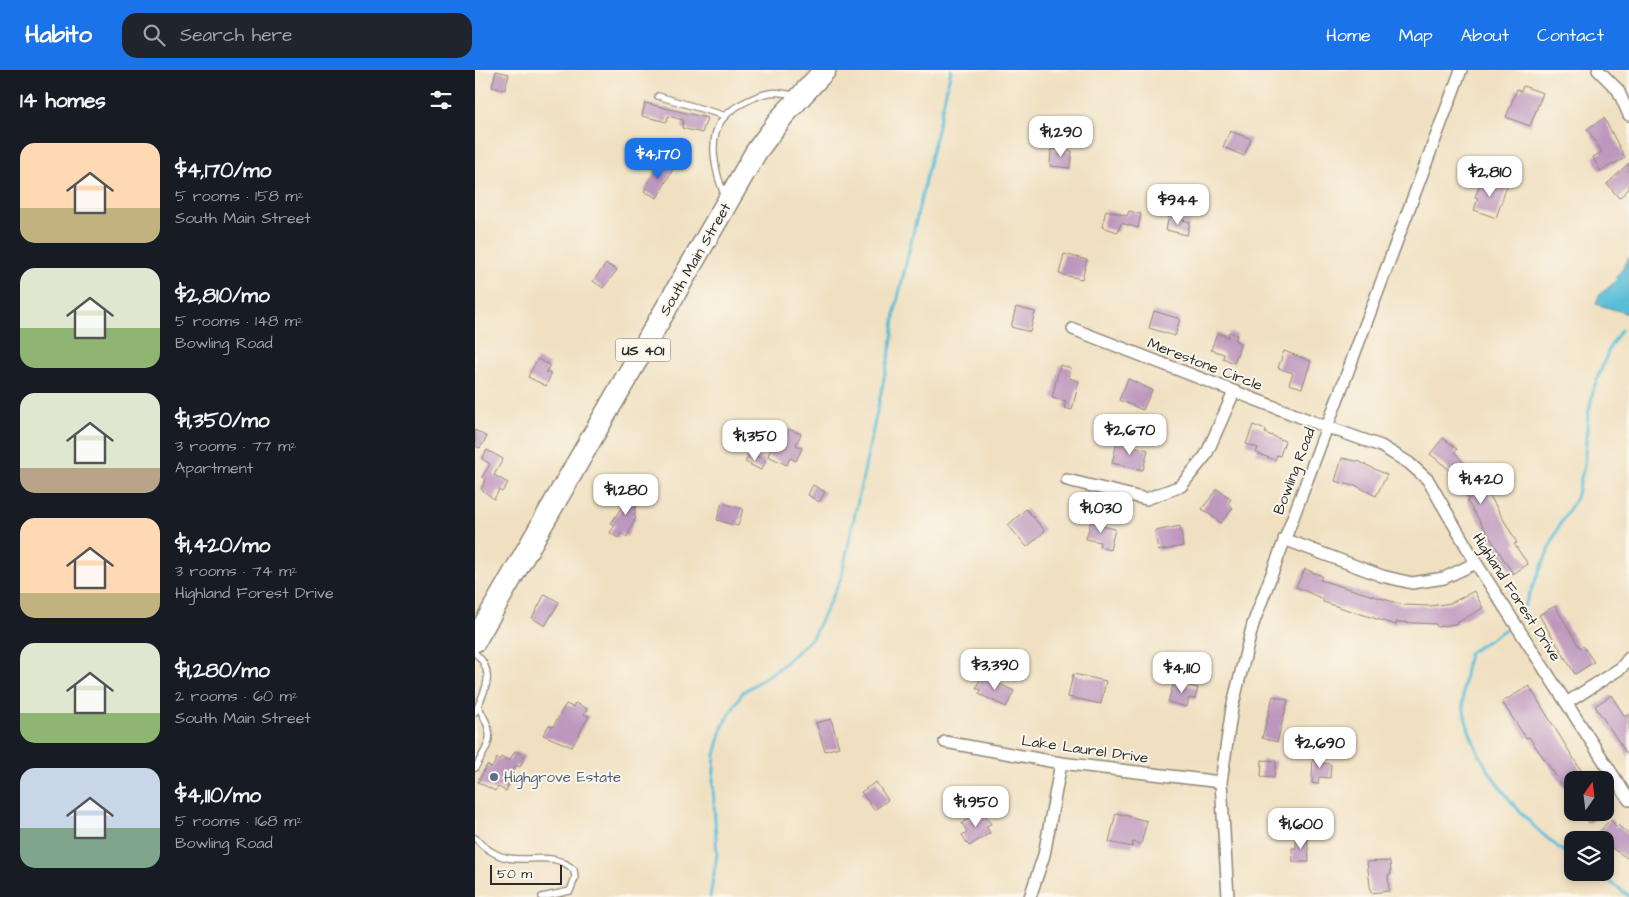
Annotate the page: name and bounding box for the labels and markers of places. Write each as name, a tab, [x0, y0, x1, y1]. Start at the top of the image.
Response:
pin: $1,290	[1020, 116, 1102, 158]
pin: $4,170	[617, 138, 699, 180]
pin: $2,810	[1449, 156, 1531, 198]
pin: $944	[1148, 184, 1208, 226]
pin: $2,670	[1089, 414, 1171, 456]
pin: $1,350	[714, 420, 796, 462]
pin: $1,420	[1440, 462, 1522, 505]
pin: $1,280	[585, 474, 667, 516]
pin: $1,030	[1060, 492, 1142, 534]
pin: $3,390	[954, 648, 1036, 691]
pin: $4,110	[1141, 652, 1223, 694]
pin: $2,690	[1279, 726, 1361, 769]
place label: Highgrove Estate	[504, 767, 621, 789]
marker: Highgrove Estate	[488, 771, 500, 783]
pin: $1,950	[935, 786, 1017, 828]
pin: $1,600	[1260, 808, 1342, 850]

